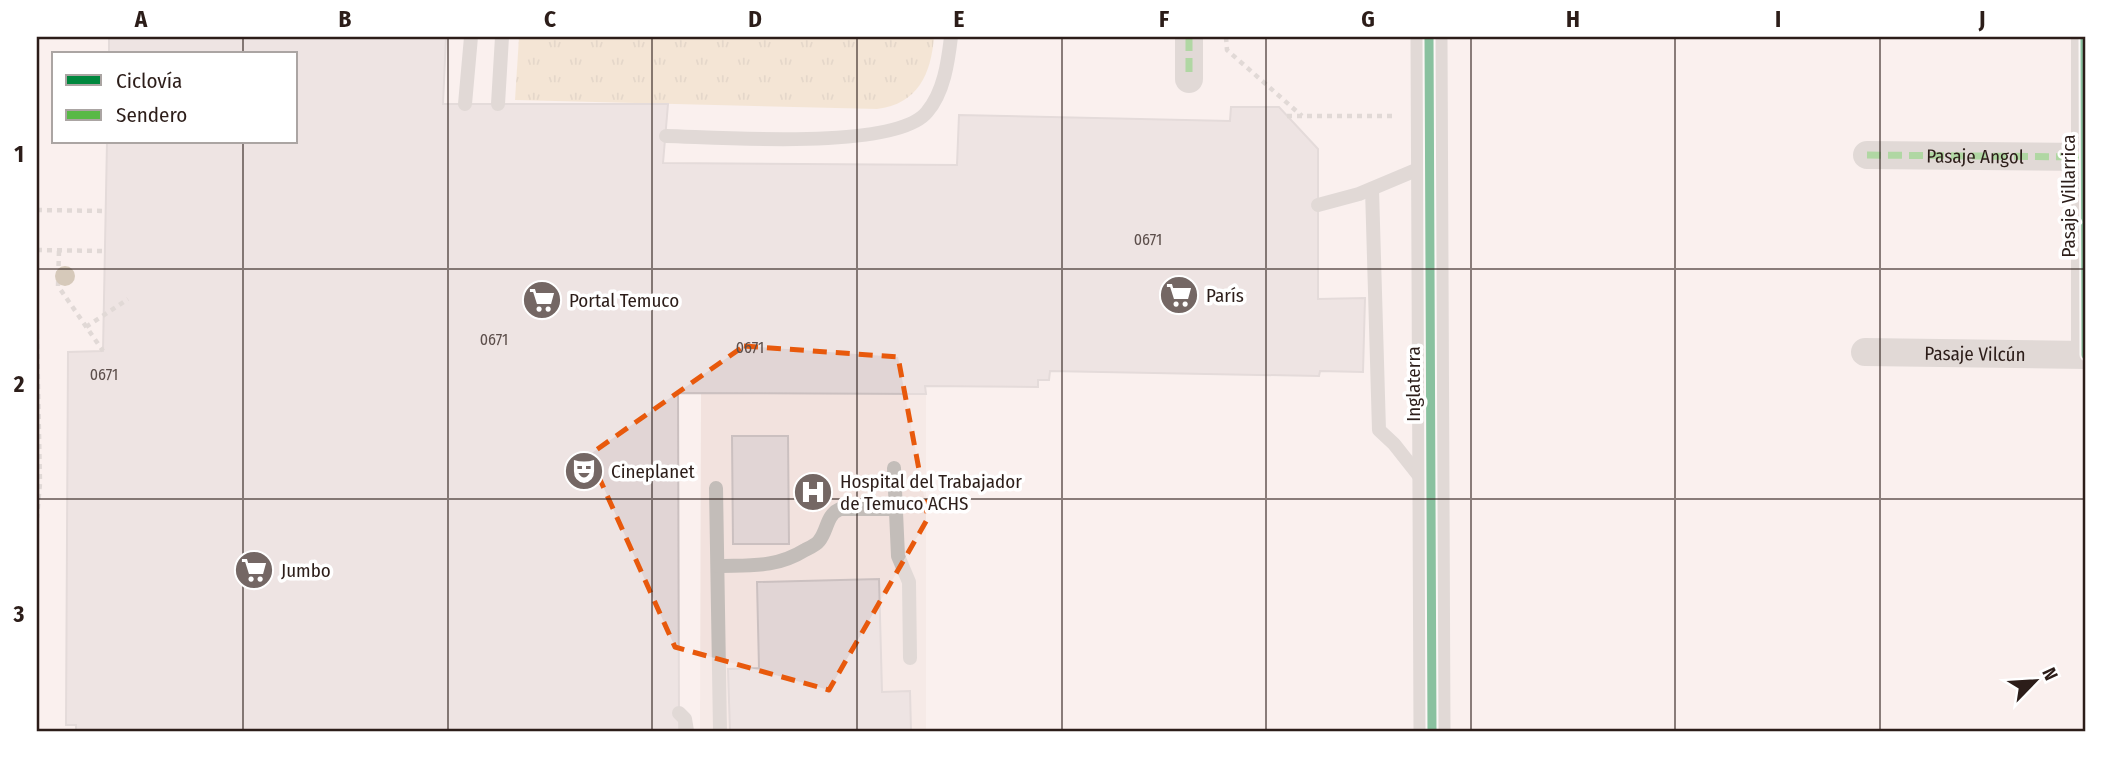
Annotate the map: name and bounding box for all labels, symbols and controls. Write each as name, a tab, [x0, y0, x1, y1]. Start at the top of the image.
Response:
text: A	[134, 5, 148, 33]
text: B	[339, 5, 352, 33]
text: C	[544, 5, 556, 33]
text: D	[748, 5, 762, 33]
text: E	[954, 5, 965, 33]
text: F	[1159, 5, 1169, 33]
text: G	[1361, 5, 1375, 33]
text: H	[1566, 5, 1580, 33]
text: I	[1775, 5, 1781, 33]
text: J	[1978, 5, 1985, 33]
legend	[52, 52, 298, 144]
text: Ciclovía	[116, 68, 182, 94]
text: Sendero	[116, 102, 187, 128]
street label: Pasaje Villarrica	[2057, 135, 2080, 257]
text: 1	[14, 140, 24, 168]
street label: Pasaje Angol	[1926, 145, 2024, 168]
house number: 0671	[1134, 230, 1162, 249]
supermarket icon: París	[1158, 274, 1200, 316]
supermarket icon: Portal Temuco	[521, 279, 563, 321]
place label: París	[1206, 284, 1244, 307]
place label: Portal Temuco	[569, 289, 679, 312]
house number: 0671	[480, 330, 508, 349]
house number: 0671	[736, 338, 764, 357]
street label: Pasaje Vilcún	[1924, 342, 2026, 366]
street label: Inglaterra	[1402, 346, 1425, 422]
house number: 0671	[90, 365, 118, 384]
text: 2	[13, 370, 25, 398]
theatre icon: Cineplanet	[563, 450, 605, 492]
place label: Cineplanet	[611, 460, 696, 483]
place label: Hospital del Trabajador de Temuco ACHS	[840, 470, 1022, 515]
hospital icon: Hospital del Trabajador de Temuco ACHS	[792, 471, 834, 513]
supermarket icon: Jumbo	[233, 549, 275, 591]
place label: Jumbo	[281, 559, 331, 582]
text: 3	[13, 600, 25, 628]
north arrow	[2000, 646, 2070, 716]
text: N	[2037, 664, 2063, 684]

